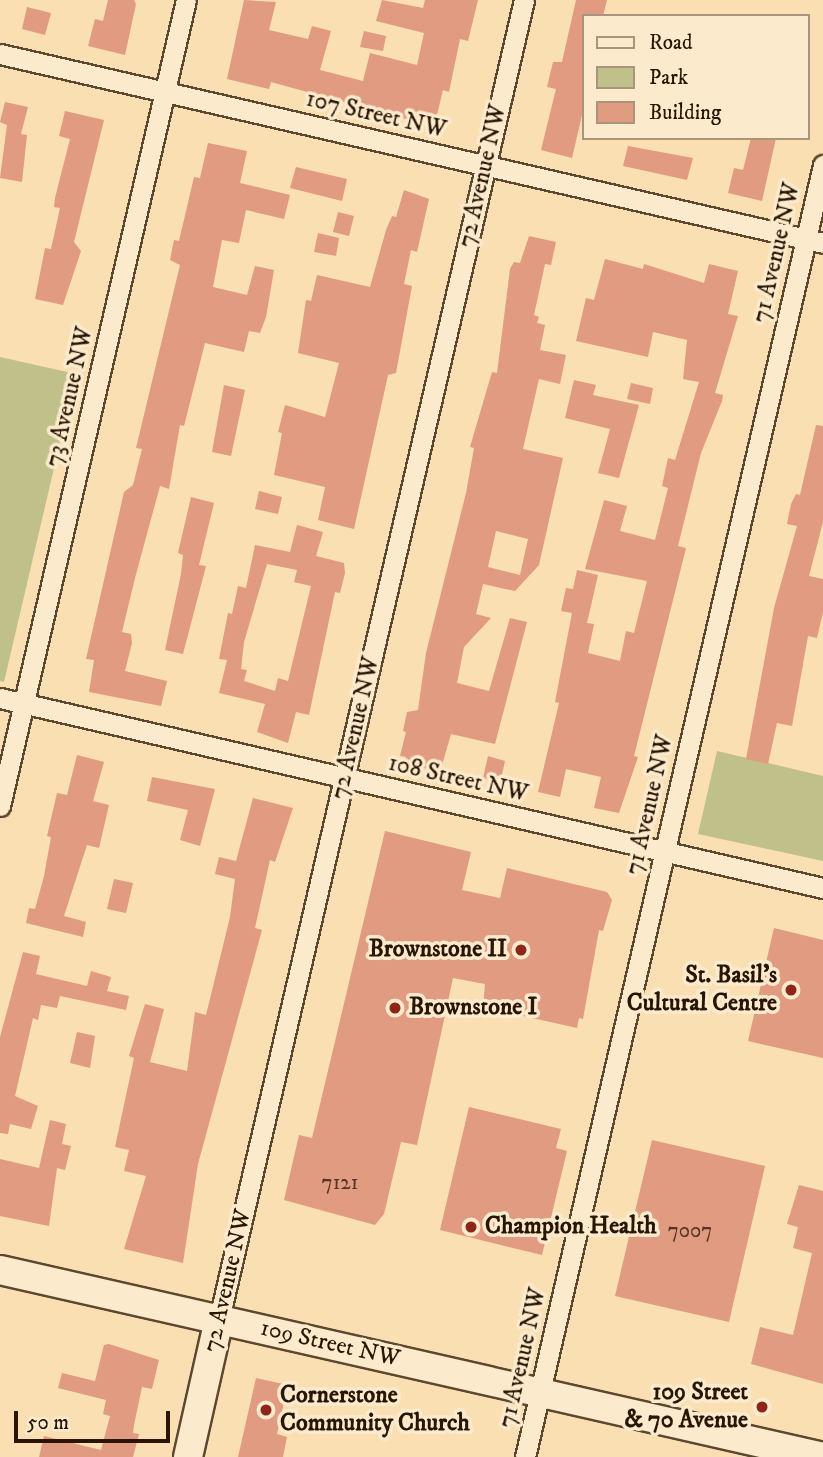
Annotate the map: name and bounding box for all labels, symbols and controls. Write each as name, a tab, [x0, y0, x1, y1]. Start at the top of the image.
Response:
legend	[582, 14, 809, 140]
text: Road	[649, 30, 693, 56]
text: Park	[649, 65, 688, 91]
street label: 107 Street NW	[303, 85, 449, 145]
text: Building	[649, 100, 721, 126]
street label: 72 Avenue NW	[453, 102, 513, 250]
street label: 71 Avenue NW	[747, 180, 807, 326]
street label: 73 Avenue NW	[40, 324, 100, 470]
street label: 72 Avenue NW	[326, 654, 386, 802]
street label: 71 Avenue NW	[620, 732, 680, 878]
street label: 108 Street NW	[385, 749, 531, 809]
place label: Brownstone II	[369, 936, 507, 964]
marker: Brownstone II	[513, 942, 529, 958]
place label: St. Basil's Cultural Centre	[627, 962, 777, 1018]
marker: St. Basil's Cultural Centre	[783, 982, 799, 998]
place label: Brownstone I	[409, 994, 537, 1022]
marker: Brownstone I	[387, 1000, 403, 1016]
house number: 7121	[322, 1170, 358, 1196]
street label: 72 Avenue NW	[198, 1207, 258, 1355]
place label: Champion Health	[485, 1213, 657, 1241]
house number: 7007	[668, 1218, 712, 1244]
marker: Champion Health	[463, 1219, 479, 1235]
street label: 71 Avenue NW	[493, 1285, 553, 1431]
street label: 109 Street NW	[257, 1314, 403, 1374]
place label: 109 Street & 70 Avenue	[624, 1379, 748, 1435]
place label: Cornerstone Community Church	[280, 1382, 470, 1438]
scale bar	[18, 1398, 173, 1442]
marker: 109 Street & 70 Avenue	[754, 1399, 770, 1415]
marker: Cornerstone Community Church	[258, 1402, 274, 1418]
text: 50 m	[27, 1410, 69, 1436]

